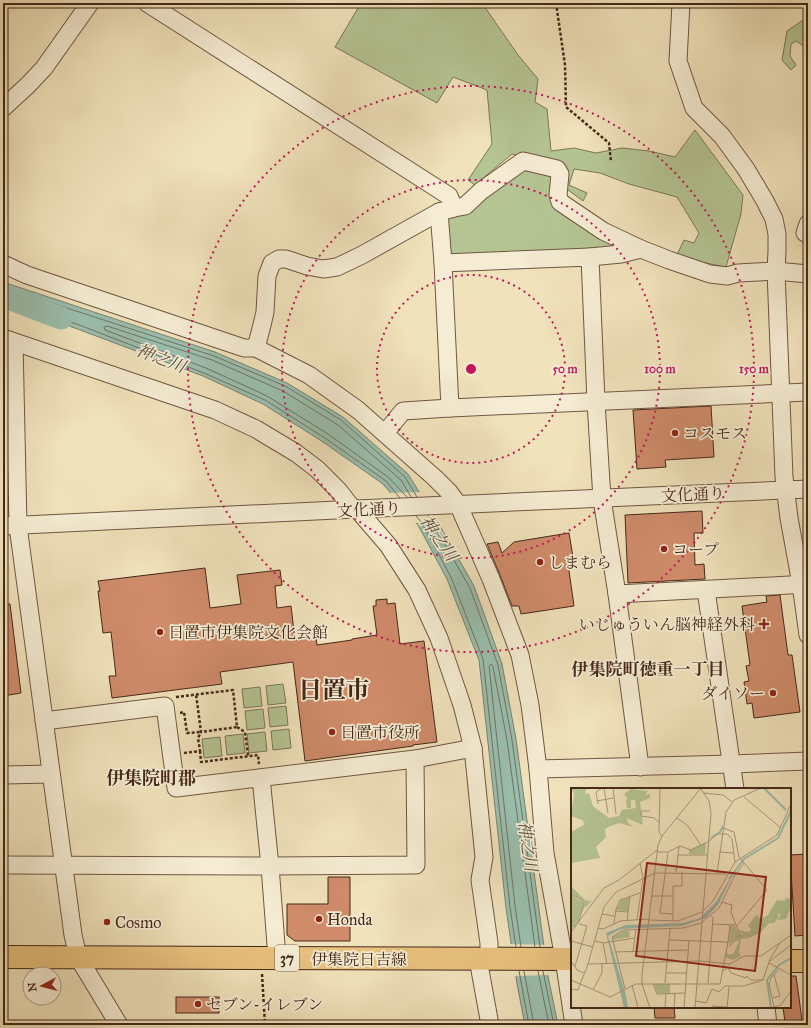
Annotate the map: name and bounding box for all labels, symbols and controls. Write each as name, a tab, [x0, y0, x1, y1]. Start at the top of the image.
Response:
water label: 神之川	[133, 340, 190, 378]
centre of rings	[464, 362, 478, 376]
text: 50 m	[552, 362, 579, 376]
text: 100 m	[644, 362, 677, 376]
text: 150 m	[739, 362, 770, 376]
place label: コスモス	[683, 424, 747, 443]
marker: コスモス	[670, 428, 680, 438]
street label: 文化通り	[661, 483, 725, 506]
street label: 文化通り	[337, 498, 401, 521]
water label: 神之川	[415, 511, 463, 567]
place label: コープ	[672, 540, 719, 559]
marker: コープ	[659, 544, 669, 554]
place label: しまむら	[548, 553, 612, 572]
marker: しまむら	[535, 557, 545, 567]
place label: いじゅういん脳神経外科	[579, 615, 755, 634]
marker: いじゅういん脳神経外科	[758, 618, 770, 630]
place label: 日置市伊集院文化会館	[168, 623, 328, 642]
marker: 日置市伊集院文化会館	[155, 627, 165, 637]
district label: 伊集院町徳重一丁目	[572, 659, 725, 680]
district label: 日置市	[298, 675, 370, 705]
place label: ダイソー	[701, 684, 765, 703]
marker: ダイソー	[768, 688, 778, 698]
place label: 日置市役所	[340, 723, 420, 742]
marker: 日置市役所	[327, 727, 337, 737]
district label: 伊集院町郡	[106, 767, 196, 789]
inset map	[571, 788, 791, 1008]
water label: 神之川	[514, 819, 542, 875]
place label: Honda	[327, 910, 373, 929]
place label: Cosmo	[115, 913, 162, 932]
marker: Honda	[314, 914, 324, 924]
marker: Cosmo	[102, 917, 112, 927]
road number: 37	[275, 945, 299, 971]
street label: 伊集院日吉線	[311, 950, 407, 969]
north arrow	[22, 966, 62, 1006]
text: N	[25, 981, 40, 993]
place label: セブン-イレブン	[206, 995, 323, 1014]
marker: セブン-イレブン	[193, 999, 203, 1009]

